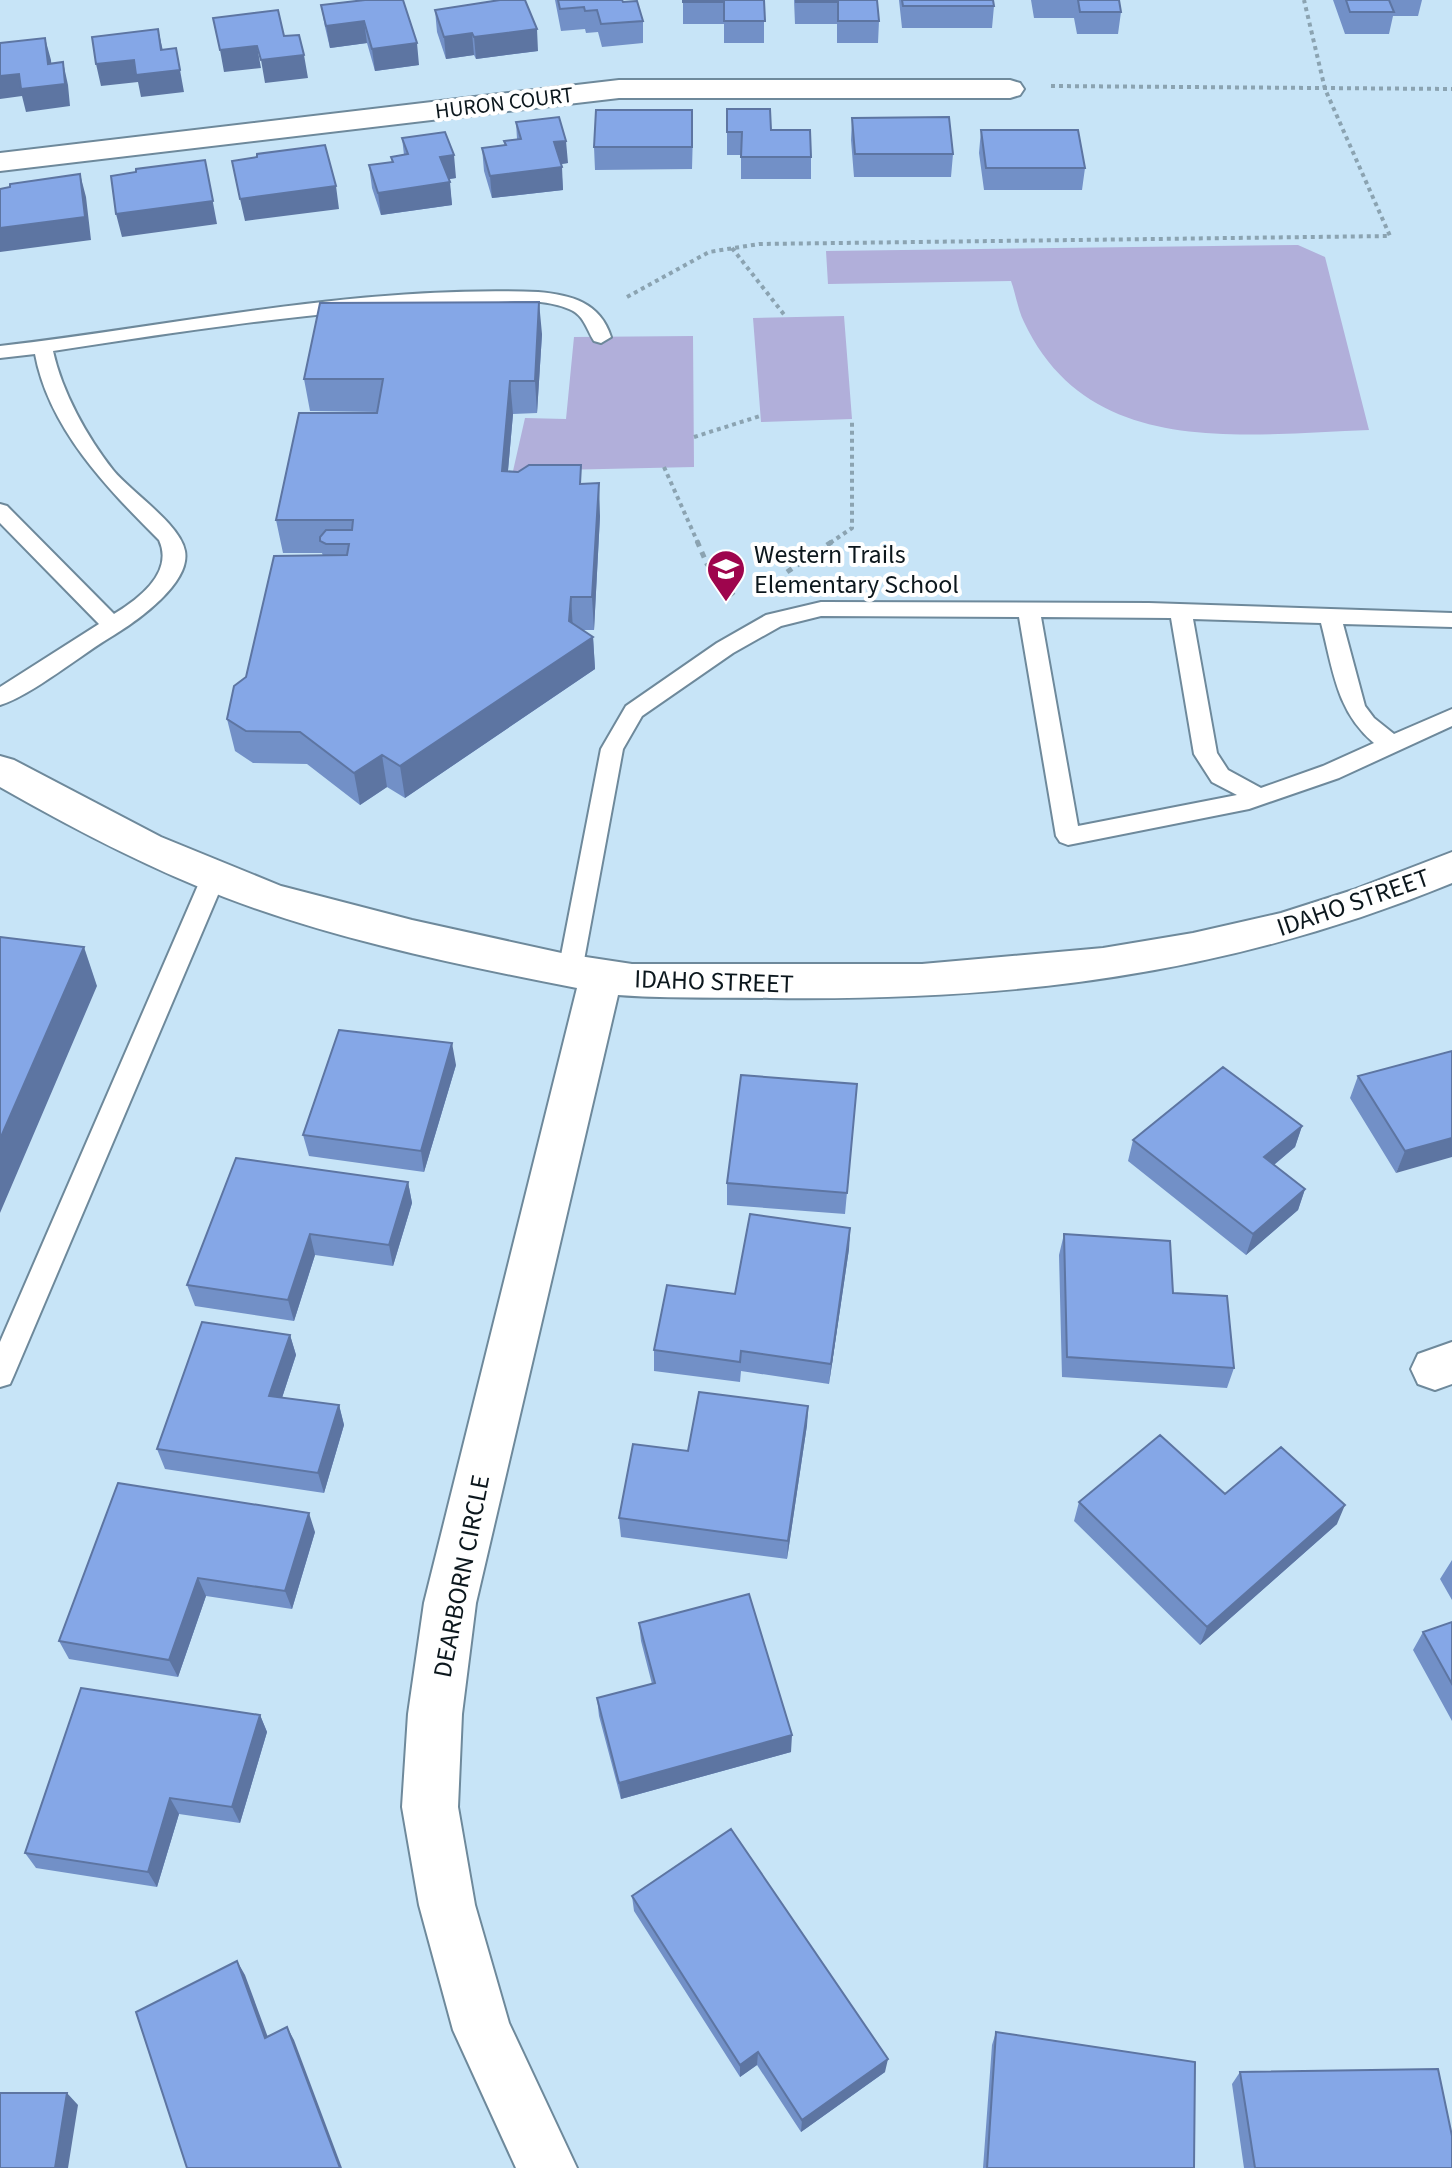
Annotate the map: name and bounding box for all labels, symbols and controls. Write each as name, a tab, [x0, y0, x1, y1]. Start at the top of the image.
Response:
street label: HURON COURT	[433, 79, 575, 127]
place label: Western Trails Elementary School	[754, 536, 959, 603]
school or university icon: Western Trails Elementary School	[705, 548, 747, 603]
street label: IDAHO STREET	[1272, 859, 1435, 946]
street label: IDAHO STREET	[634, 960, 794, 1003]
street label: DEARBORN CIRCLE	[424, 1472, 499, 1681]

